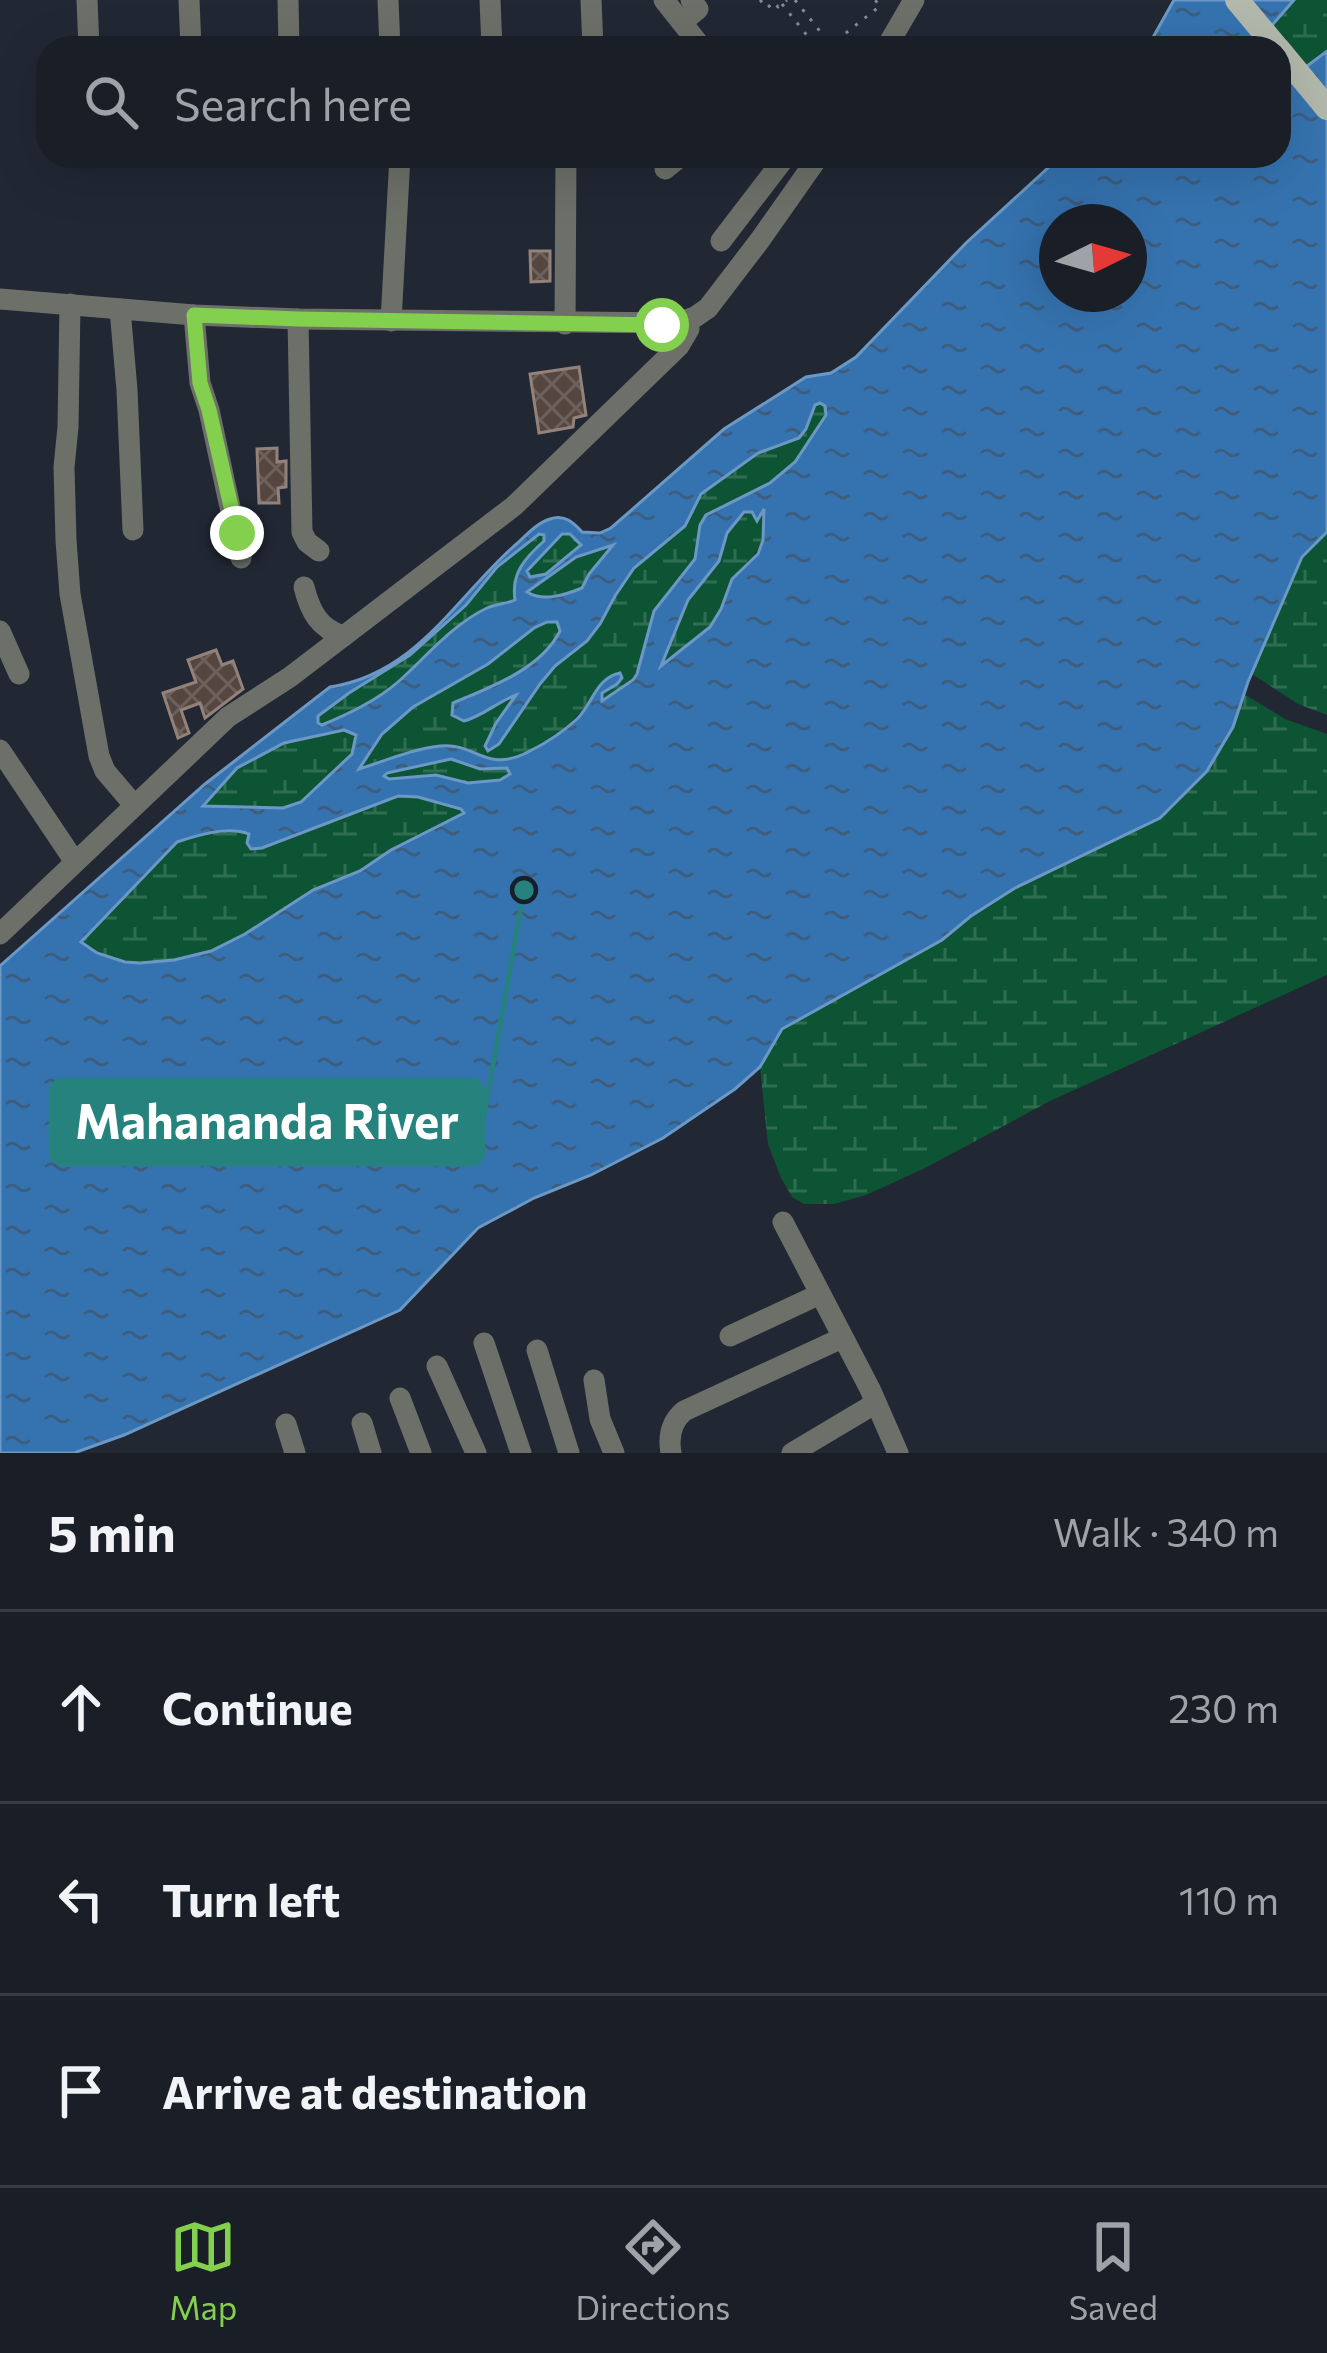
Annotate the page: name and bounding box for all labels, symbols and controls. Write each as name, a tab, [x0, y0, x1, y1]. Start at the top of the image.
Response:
search box	[36, 36, 1291, 168]
icon: search	[78, 69, 144, 135]
text: Search here	[174, 75, 412, 130]
north arrow	[1039, 204, 1147, 312]
route start	[635, 298, 689, 352]
route end	[210, 506, 264, 560]
callout: Mahananda River	[51, 1080, 483, 1164]
text: Mahananda River	[75, 1090, 459, 1149]
text: 5 min	[48, 1500, 176, 1563]
text: Walk · 340 m	[1053, 1507, 1279, 1555]
icon: ahead	[48, 1674, 114, 1740]
text: Continue	[162, 1679, 353, 1734]
text: 230 m	[1168, 1683, 1279, 1731]
icon: left	[48, 1866, 114, 1932]
text: Turn left	[162, 1871, 340, 1926]
text: 110 m	[1179, 1875, 1279, 1923]
icon: arrive	[48, 2058, 114, 2124]
text: Arrive at destination	[162, 2063, 588, 2118]
tab: Map	[169, 2214, 237, 2327]
tab: Directions	[576, 2214, 730, 2327]
tab: Saved	[1069, 2214, 1158, 2327]

